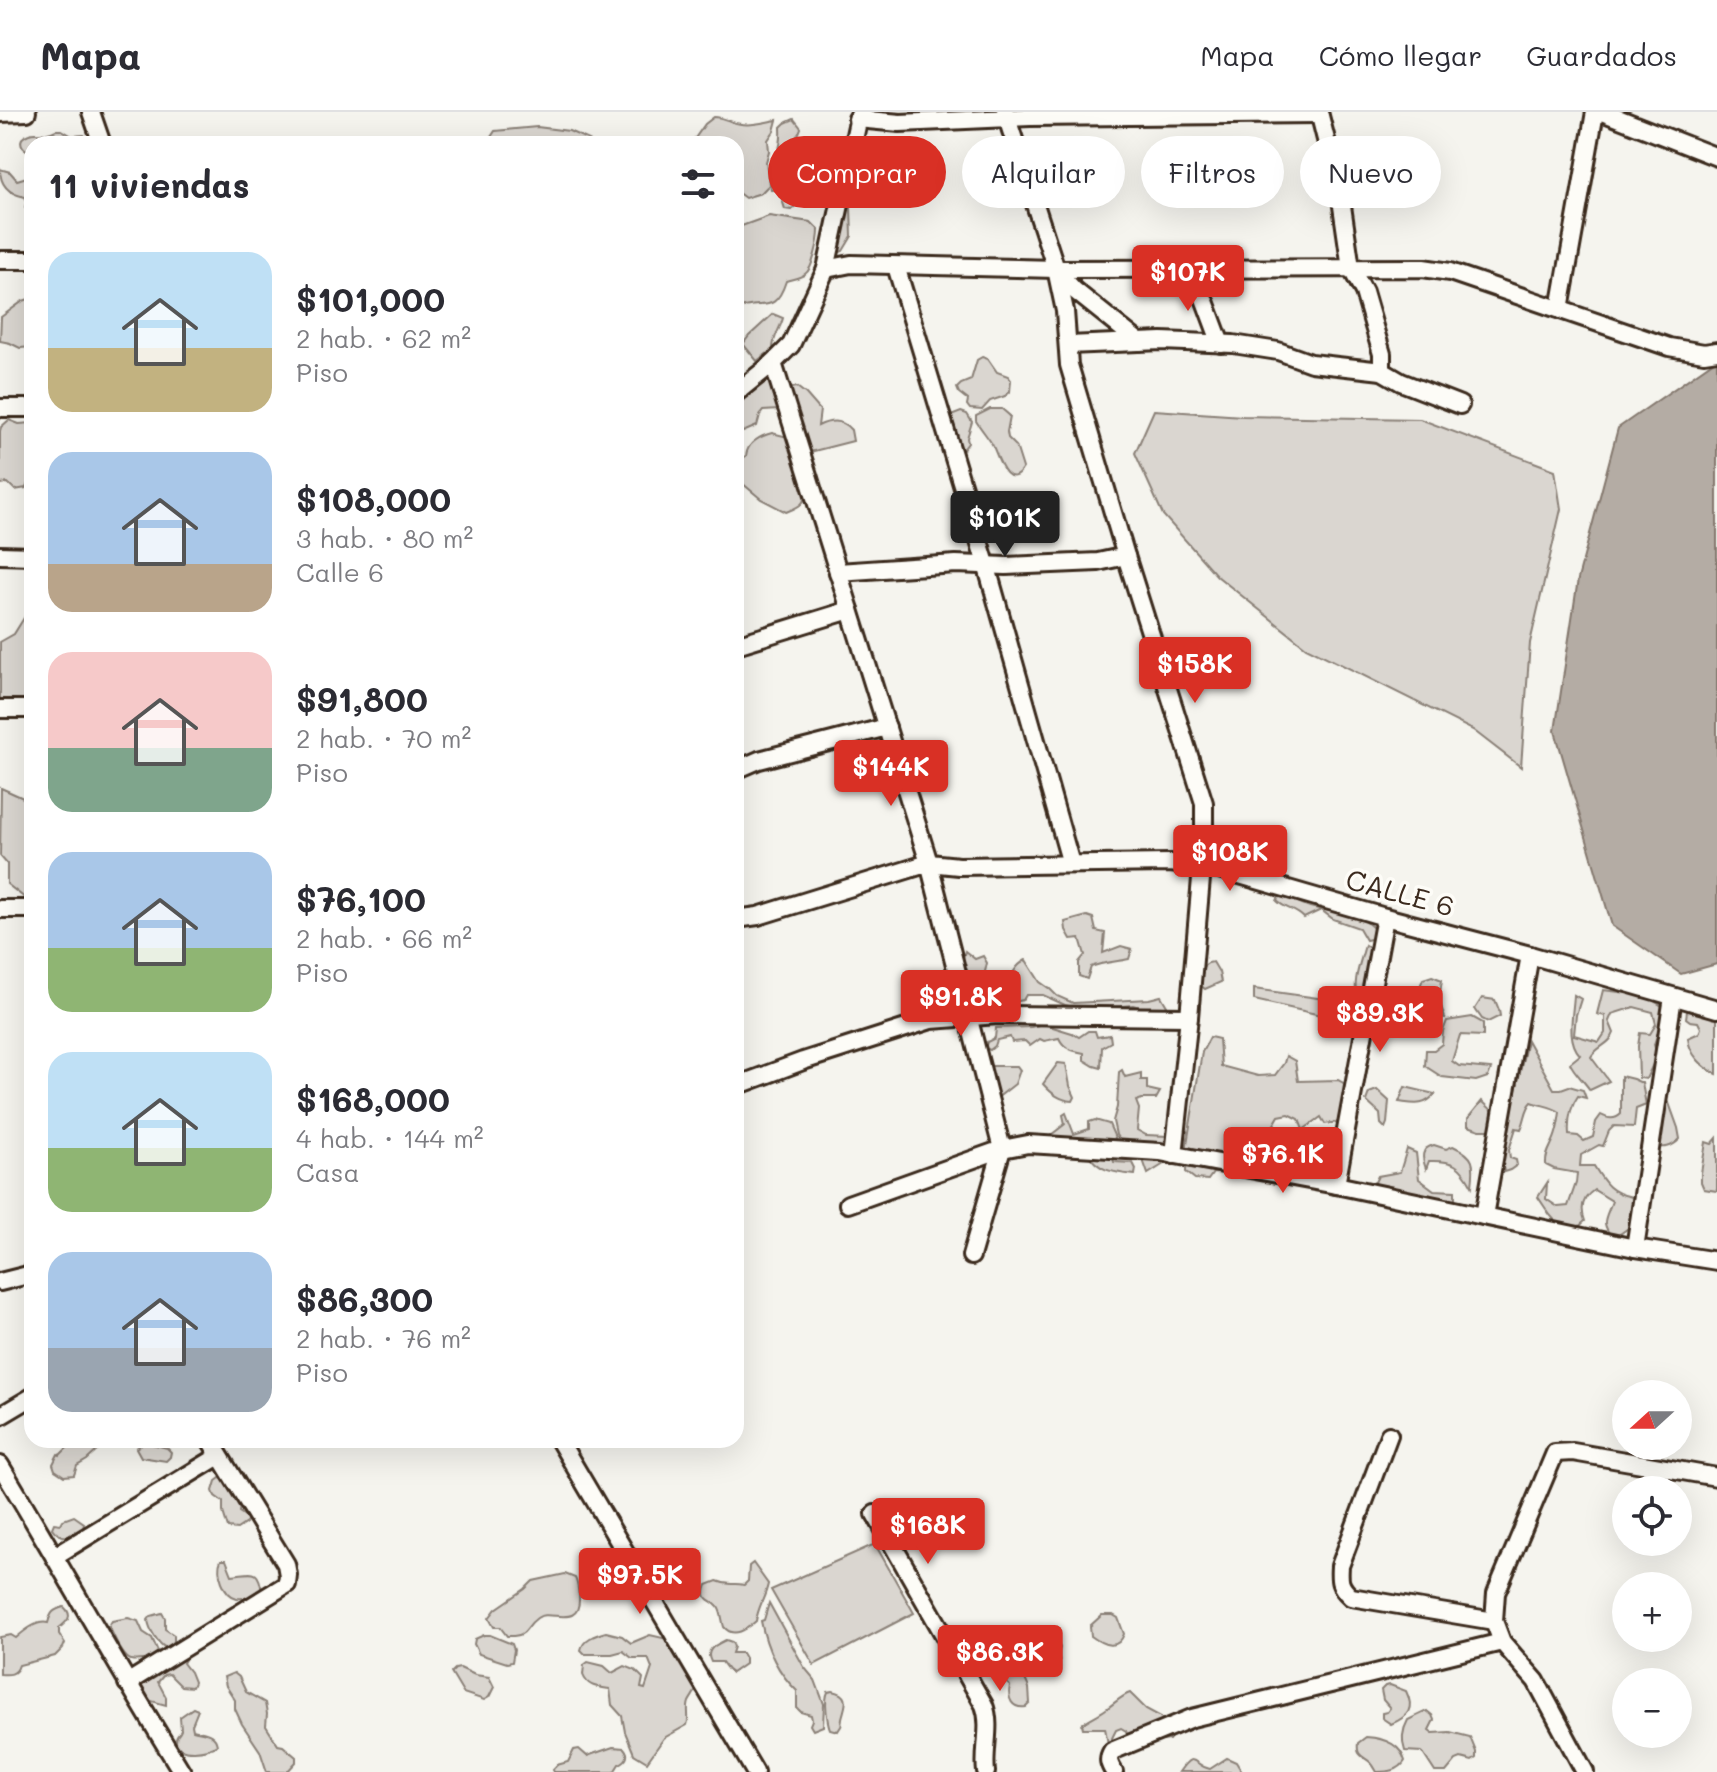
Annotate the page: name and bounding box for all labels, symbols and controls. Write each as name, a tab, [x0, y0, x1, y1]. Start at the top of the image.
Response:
text: Mapa	[40, 30, 141, 80]
text: Mapa	[1200, 37, 1275, 73]
text: Cómo llegar	[1319, 37, 1482, 73]
text: Guardados	[1526, 37, 1677, 73]
chip: Comprar	[768, 136, 946, 208]
chip: Alquilar	[962, 136, 1125, 208]
chip: Filtros	[1141, 136, 1284, 208]
chip: Nuevo	[1300, 136, 1441, 208]
text: 11 viviendas	[48, 162, 250, 207]
icon: filters	[676, 162, 720, 206]
pin: $107K	[1132, 245, 1244, 313]
text: $107K	[1150, 254, 1226, 288]
text: $101,000	[296, 276, 445, 321]
icon: home	[112, 284, 208, 380]
text: 2 hab. · 62 m²	[296, 321, 471, 355]
text: Piso	[296, 355, 348, 389]
text: $108,000	[296, 476, 451, 521]
icon: home	[112, 484, 208, 580]
pin: $101K	[949, 491, 1061, 559]
text: $101K	[969, 500, 1041, 534]
text: 3 hab. · 80 m²	[296, 521, 473, 555]
text: Calle 6	[296, 555, 384, 589]
pin: $158K	[1139, 637, 1251, 705]
text: $158K	[1157, 646, 1233, 680]
text: $91,800	[296, 676, 428, 721]
icon: home	[112, 684, 208, 780]
text: 2 hab. · 70 m²	[296, 721, 471, 755]
pin: $144K	[835, 740, 947, 808]
text: $144K	[852, 749, 930, 783]
text: Piso	[296, 755, 348, 789]
pin: $108K	[1174, 825, 1286, 893]
text: $108K	[1191, 834, 1269, 868]
street label: CALLE 6	[1342, 860, 1458, 924]
text: $76,100	[296, 876, 426, 921]
icon: home	[112, 884, 208, 980]
text: 2 hab. · 66 m²	[296, 921, 472, 955]
text: Piso	[296, 955, 348, 989]
pin: $91.8K	[896, 970, 1026, 1038]
text: $91.8K	[919, 979, 1003, 1013]
pin: $89.3K	[1315, 986, 1445, 1054]
text: $89.3K	[1336, 995, 1424, 1029]
text: $168,000	[296, 1076, 450, 1121]
icon: home	[112, 1084, 208, 1180]
text: 4 hab. · 144 m²	[296, 1121, 484, 1155]
pin: $76.1K	[1218, 1127, 1348, 1195]
text: $76.1K	[1242, 1136, 1324, 1170]
text: Casa	[296, 1155, 360, 1189]
text: $86,300	[296, 1276, 433, 1321]
icon: home	[112, 1284, 208, 1380]
text: 2 hab. · 76 m²	[296, 1321, 471, 1355]
text: Piso	[296, 1355, 348, 1389]
north arrow	[1612, 1380, 1692, 1460]
map controls	[1612, 1380, 1692, 1748]
button: locate	[1612, 1476, 1692, 1556]
pin: $168K	[872, 1498, 984, 1566]
text: $168K	[890, 1507, 966, 1541]
pin: $97.5K	[575, 1548, 705, 1616]
text: $97.5K	[597, 1557, 683, 1591]
button: +	[1612, 1572, 1692, 1652]
pin: $86.3K	[935, 1625, 1065, 1693]
text: $86.3K	[956, 1634, 1044, 1668]
button: −	[1612, 1668, 1692, 1748]

